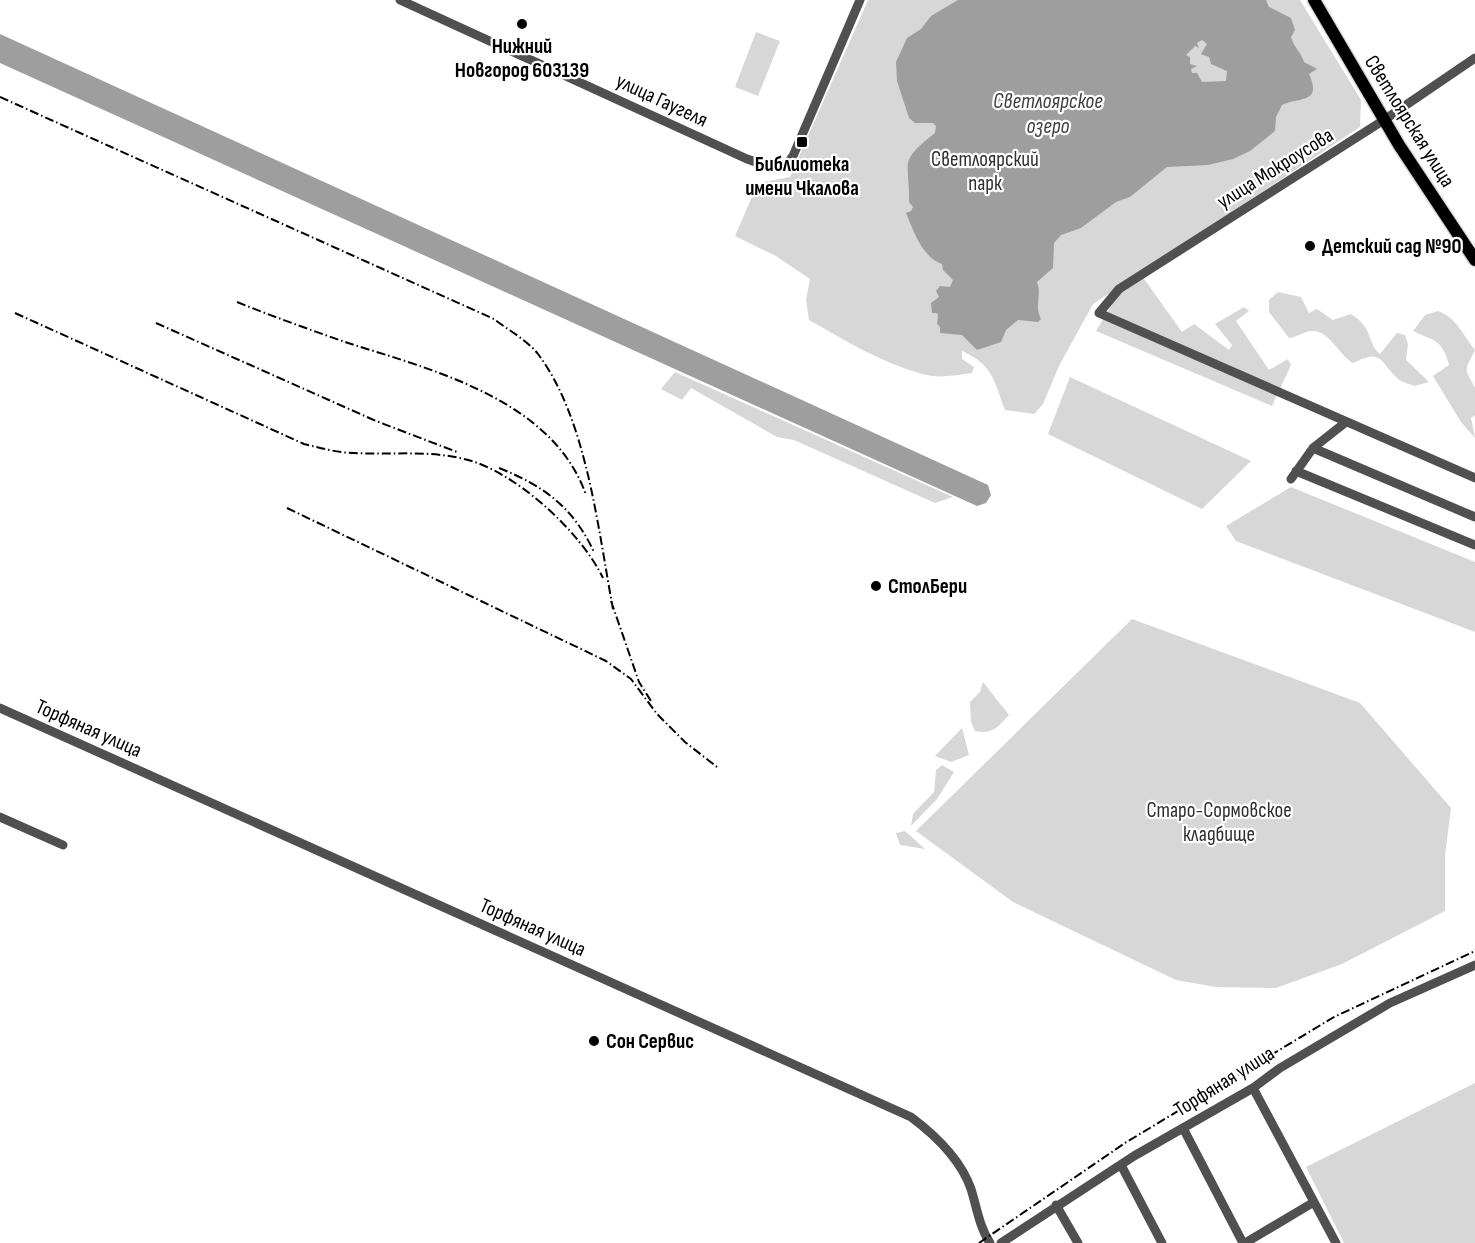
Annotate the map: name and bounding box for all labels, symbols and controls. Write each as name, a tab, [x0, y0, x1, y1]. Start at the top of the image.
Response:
marker: Нижний Новгород 603139	[515, 17, 529, 31]
place label: Нижний Новгород 603139	[455, 34, 589, 83]
street label: Светлоярская улица	[1359, 51, 1460, 192]
street label: улица Гаугеля	[612, 68, 712, 133]
water label: Светлоярское озеро	[993, 88, 1103, 140]
street label: улица Мокроусова	[1212, 123, 1338, 214]
marker: Библиотека имени Чкалова	[795, 135, 809, 149]
park label: Светлоярский парк	[931, 147, 1039, 196]
place label: Библиотека имени Чкалова	[745, 152, 859, 201]
place label: Детский сад №90	[1322, 234, 1462, 259]
marker: Детский сад №90	[1303, 239, 1317, 253]
place label: СтолБери	[888, 574, 967, 599]
marker: СтолБери	[869, 579, 883, 593]
street label: Торфяная улица	[32, 694, 146, 763]
park label: Старо-Сормовское кладбище	[1146, 798, 1292, 847]
street label: Торфяная улица	[476, 893, 590, 962]
place label: Сон Сервис	[606, 1029, 694, 1054]
marker: Сон Сервис	[587, 1034, 601, 1048]
street label: Торфяная улица	[1170, 1041, 1279, 1122]

